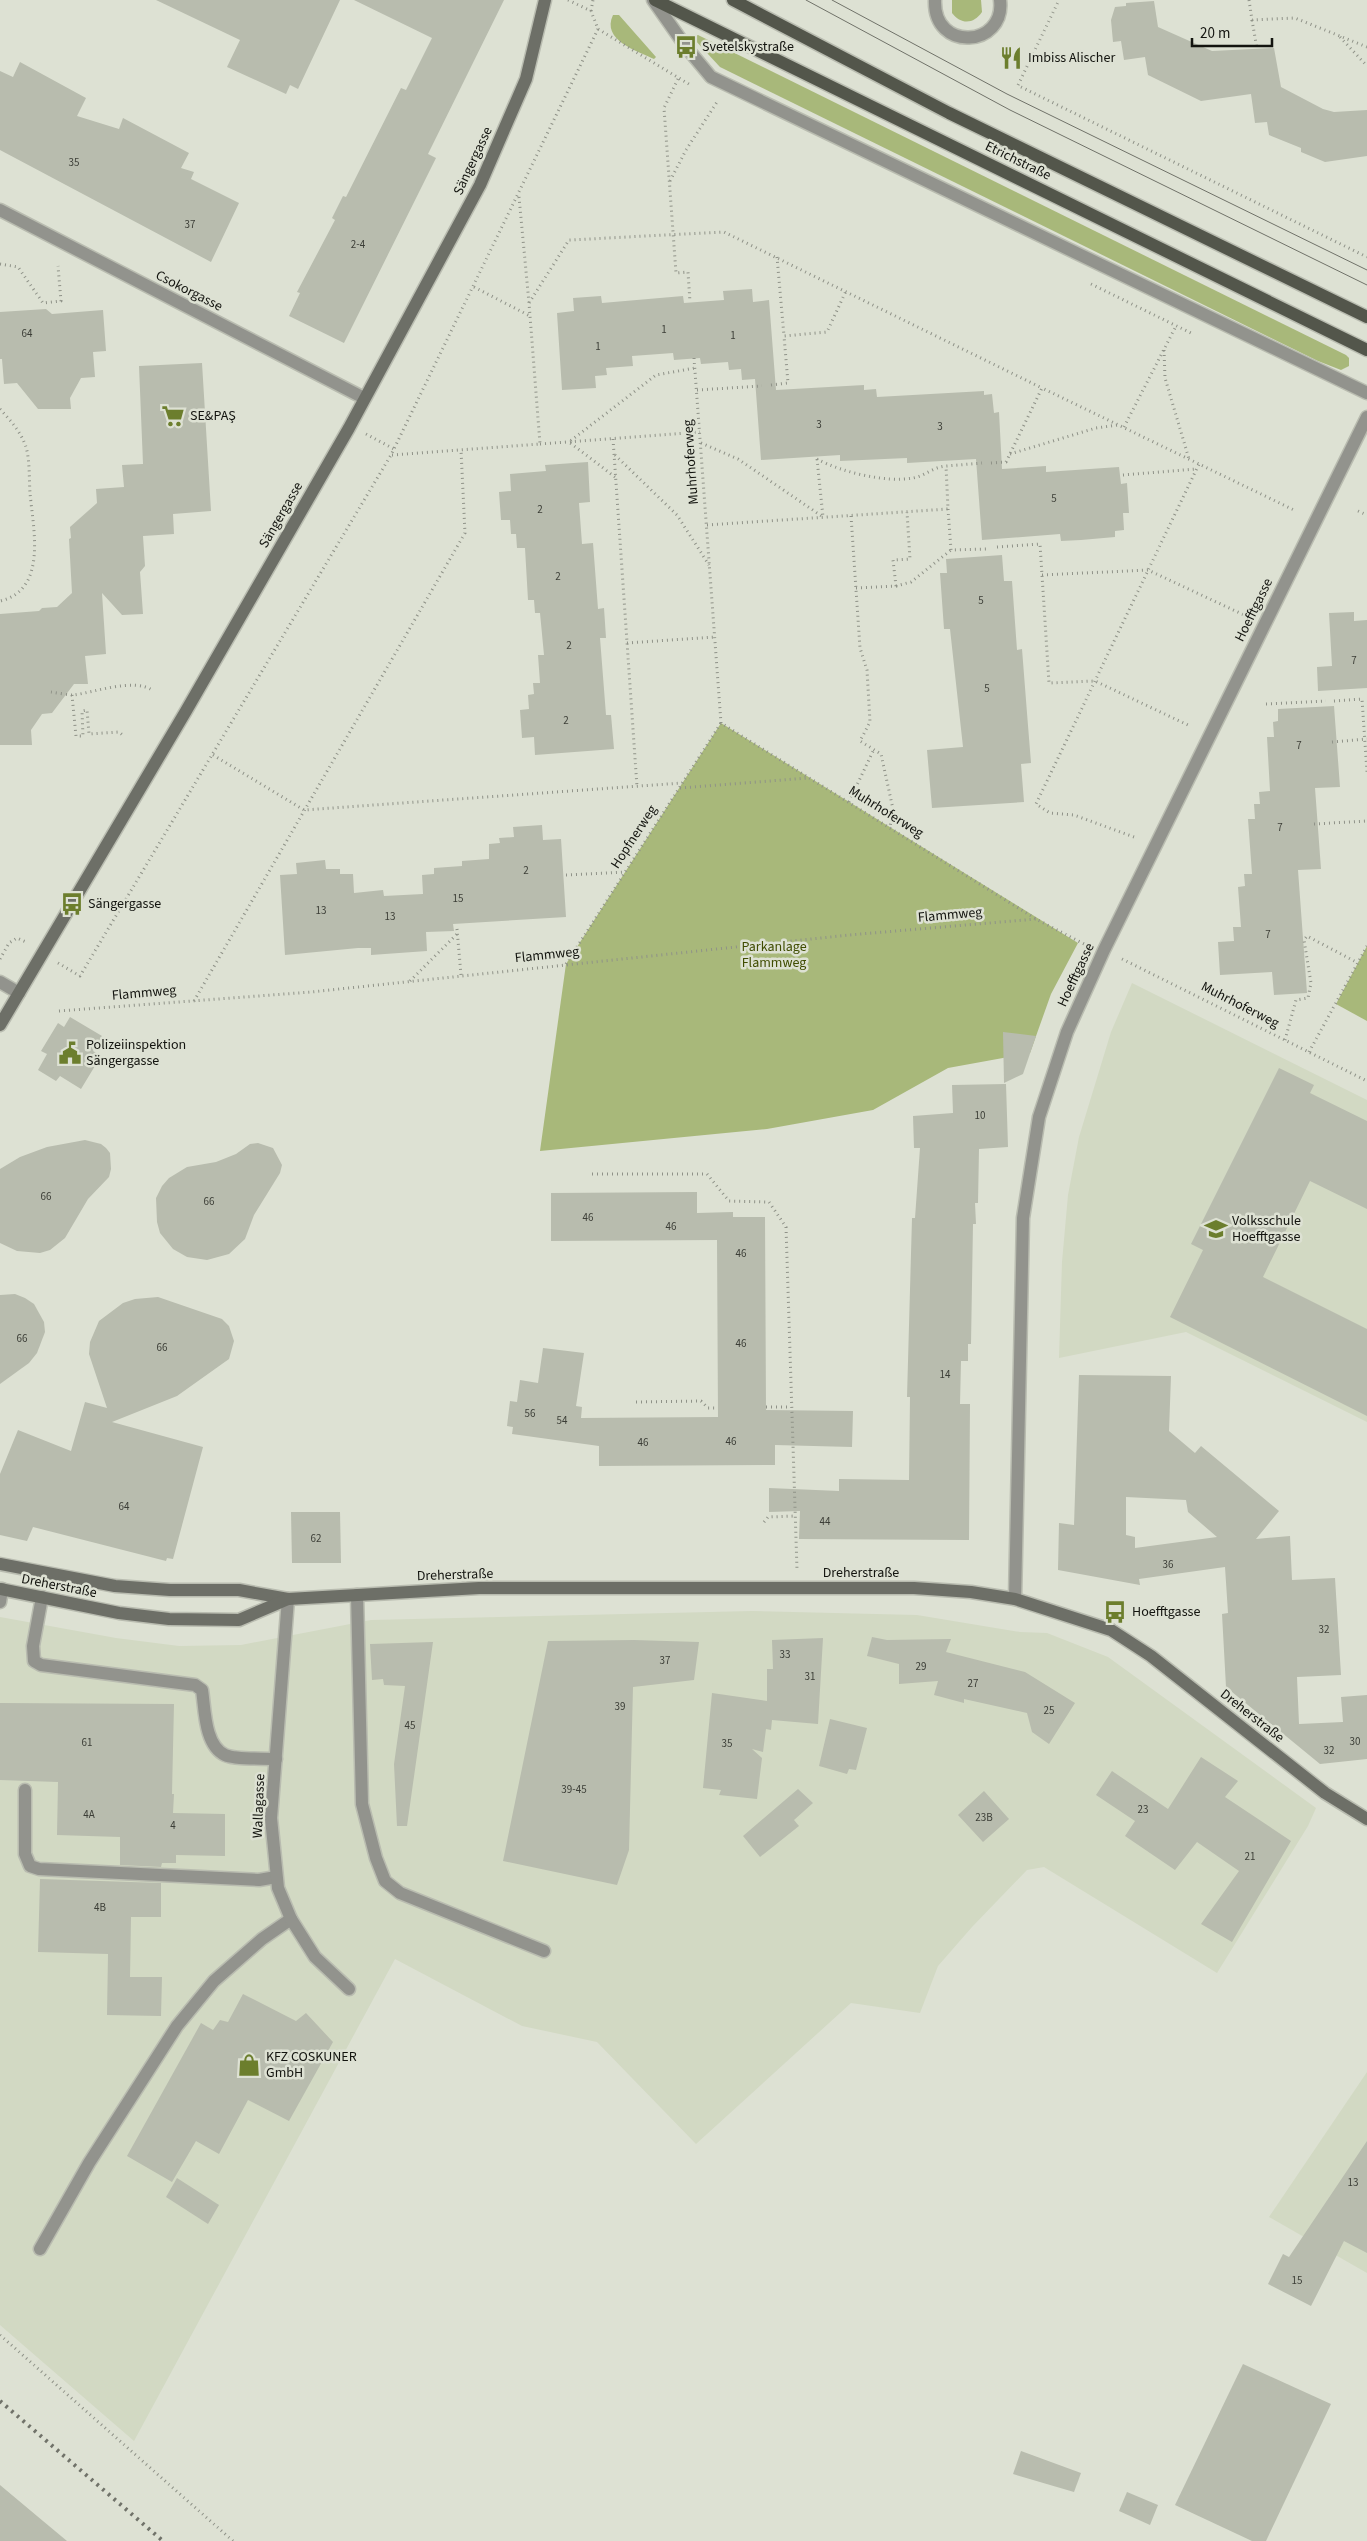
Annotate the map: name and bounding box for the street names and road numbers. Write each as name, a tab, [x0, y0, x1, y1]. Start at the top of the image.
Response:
street label: Sängergasse	[448, 124, 498, 198]
street label: Etrichstraße	[982, 136, 1054, 186]
street label: Csokorgasse	[152, 266, 226, 317]
street label: Muhrhoferweg	[678, 419, 704, 505]
street label: Sängergasse	[254, 478, 308, 552]
street label: Hoefftgasse	[1230, 575, 1278, 645]
street label: Muhrhoferweg	[845, 781, 927, 843]
street label: Hopfnerweg	[606, 801, 662, 873]
street label: Flammweg	[917, 902, 983, 928]
street label: Hoefftgasse	[1052, 940, 1100, 1010]
street label: Flammweg	[514, 942, 580, 968]
street label: Muhrhoferweg	[1197, 977, 1283, 1033]
street label: Flammweg	[111, 980, 177, 1006]
street label: Dreherstraße	[823, 1563, 899, 1583]
street label: Dreherstraße	[416, 1564, 494, 1586]
street label: Dreherstraße	[20, 1569, 99, 1603]
street label: Dreherstraße	[1216, 1685, 1288, 1747]
street label: Wallagasse	[248, 1773, 270, 1839]

